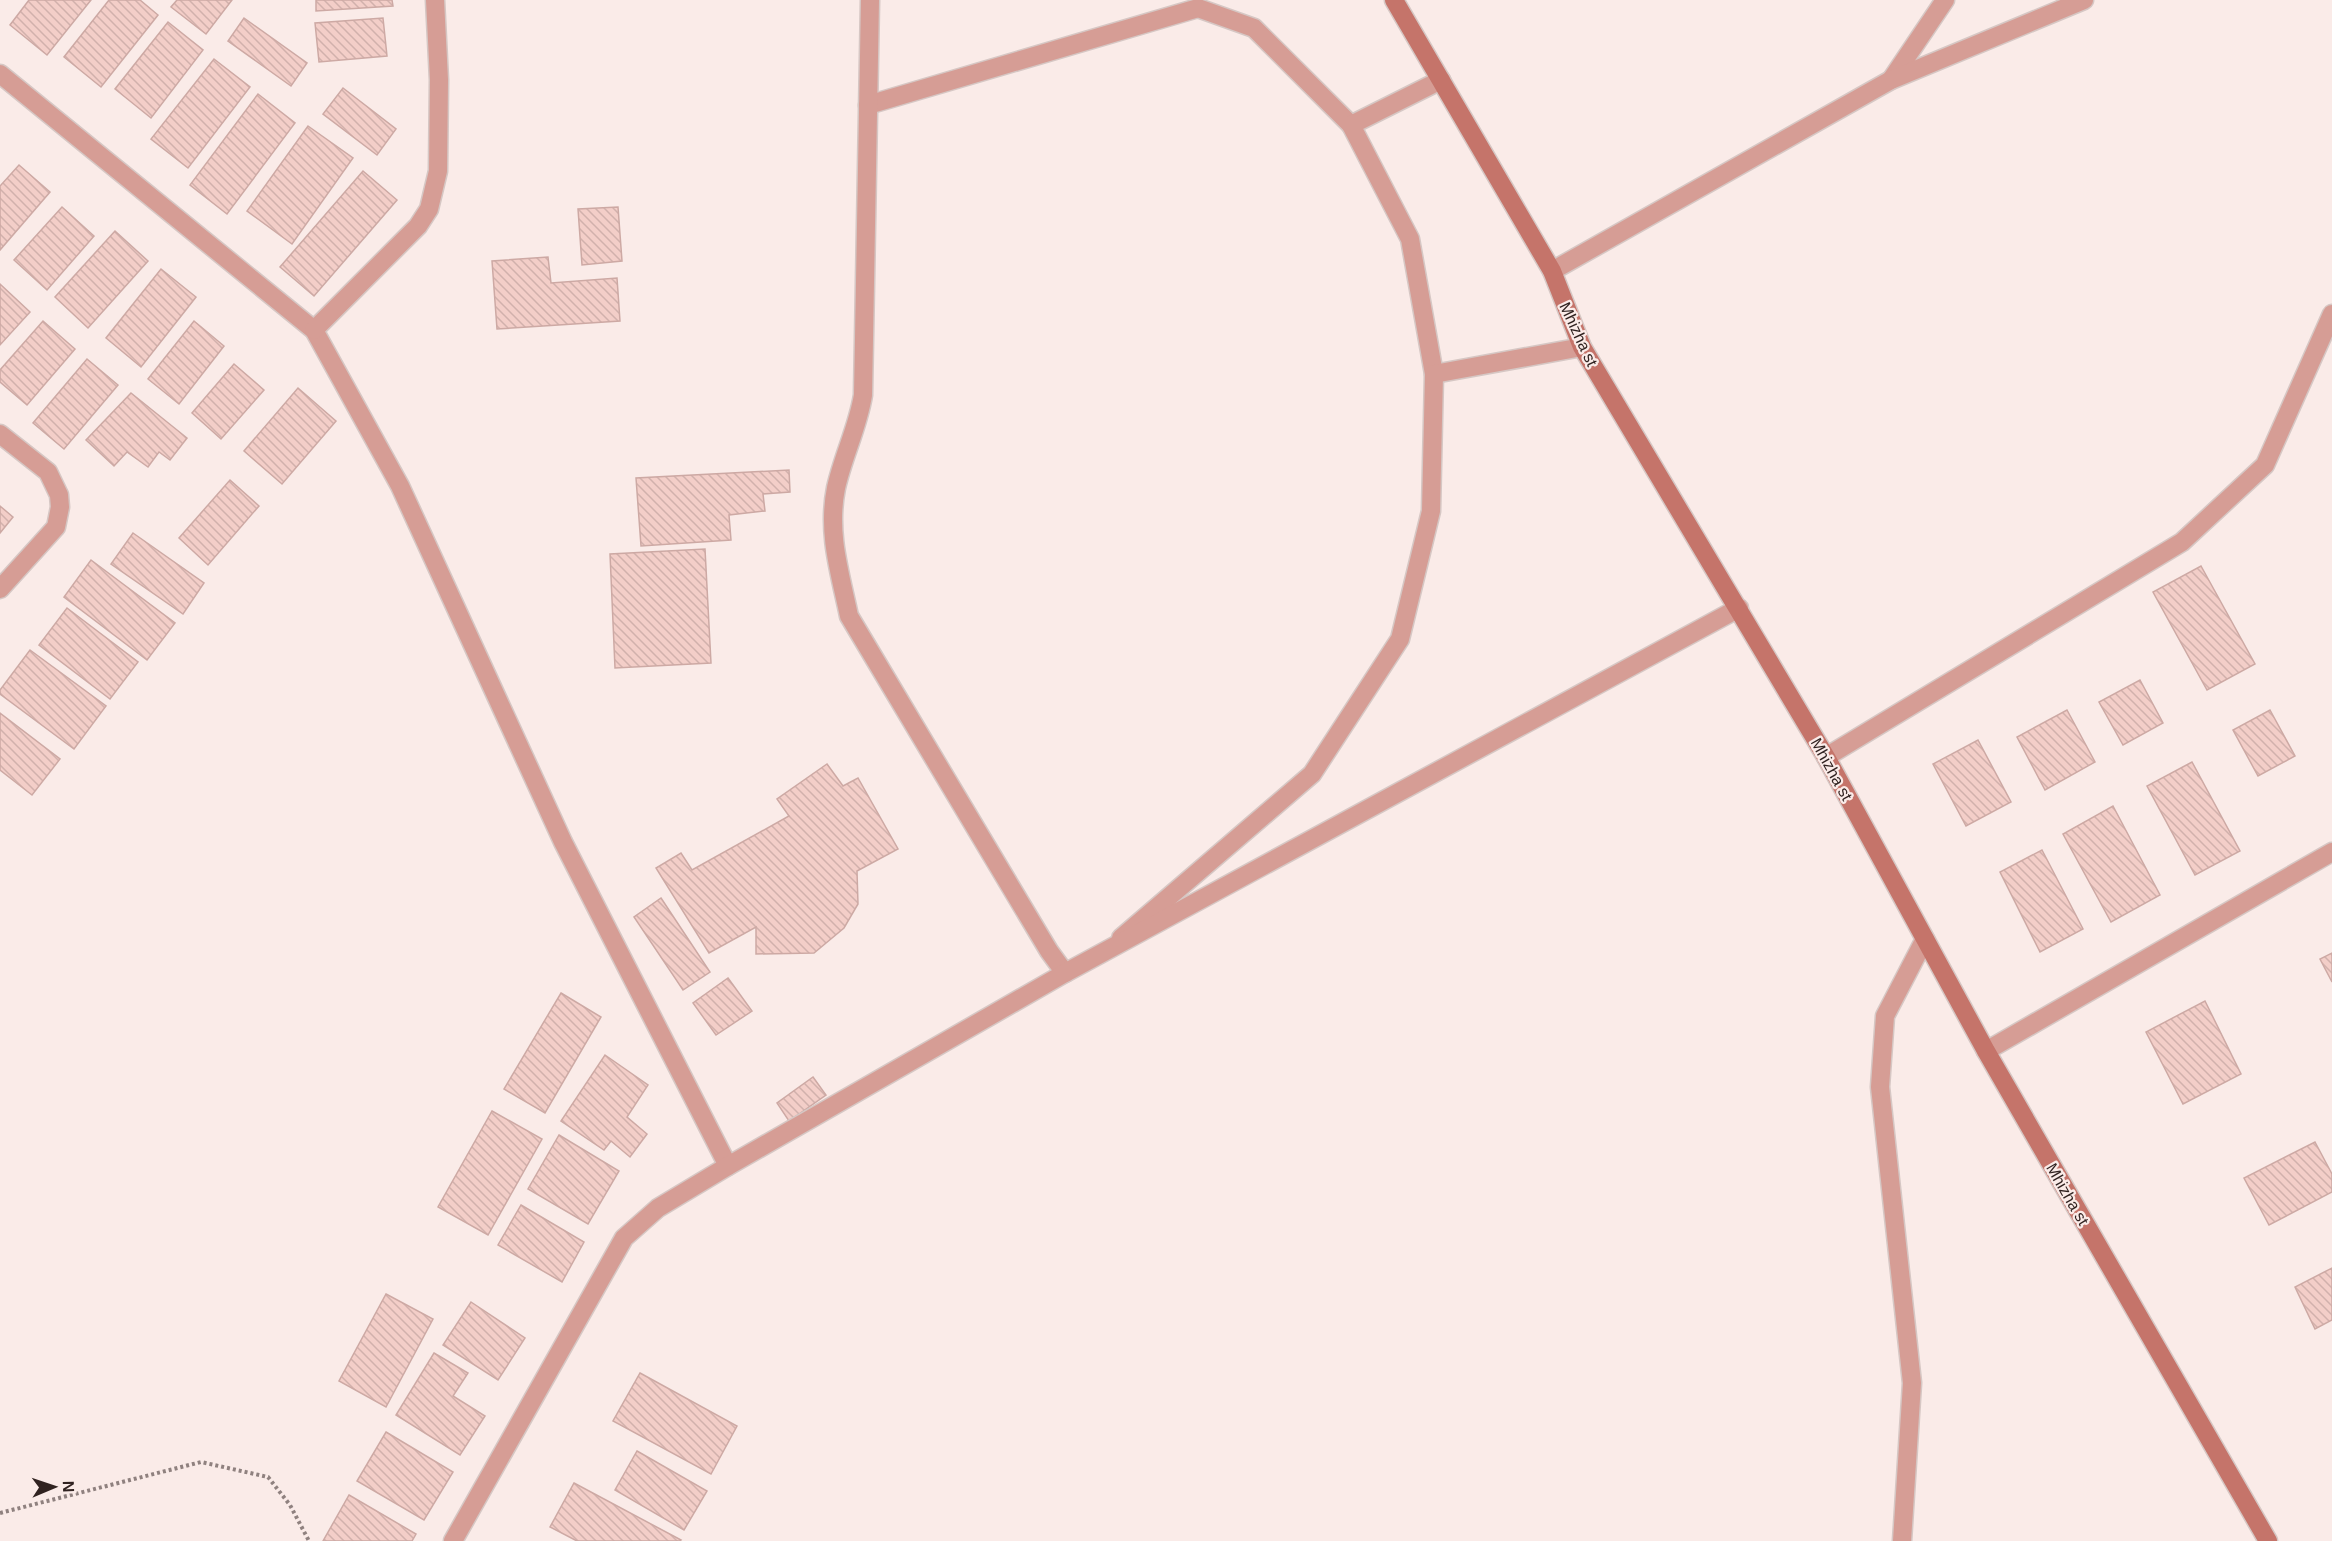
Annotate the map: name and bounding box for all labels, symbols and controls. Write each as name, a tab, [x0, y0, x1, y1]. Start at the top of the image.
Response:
street label: Mhizha st	[1556, 300, 1601, 369]
street label: Mhizha st	[1808, 735, 1856, 804]
street label: Mhizha st	[2043, 1160, 2092, 1229]
north arrow	[24, 1457, 84, 1517]
text: N	[60, 1480, 77, 1493]

